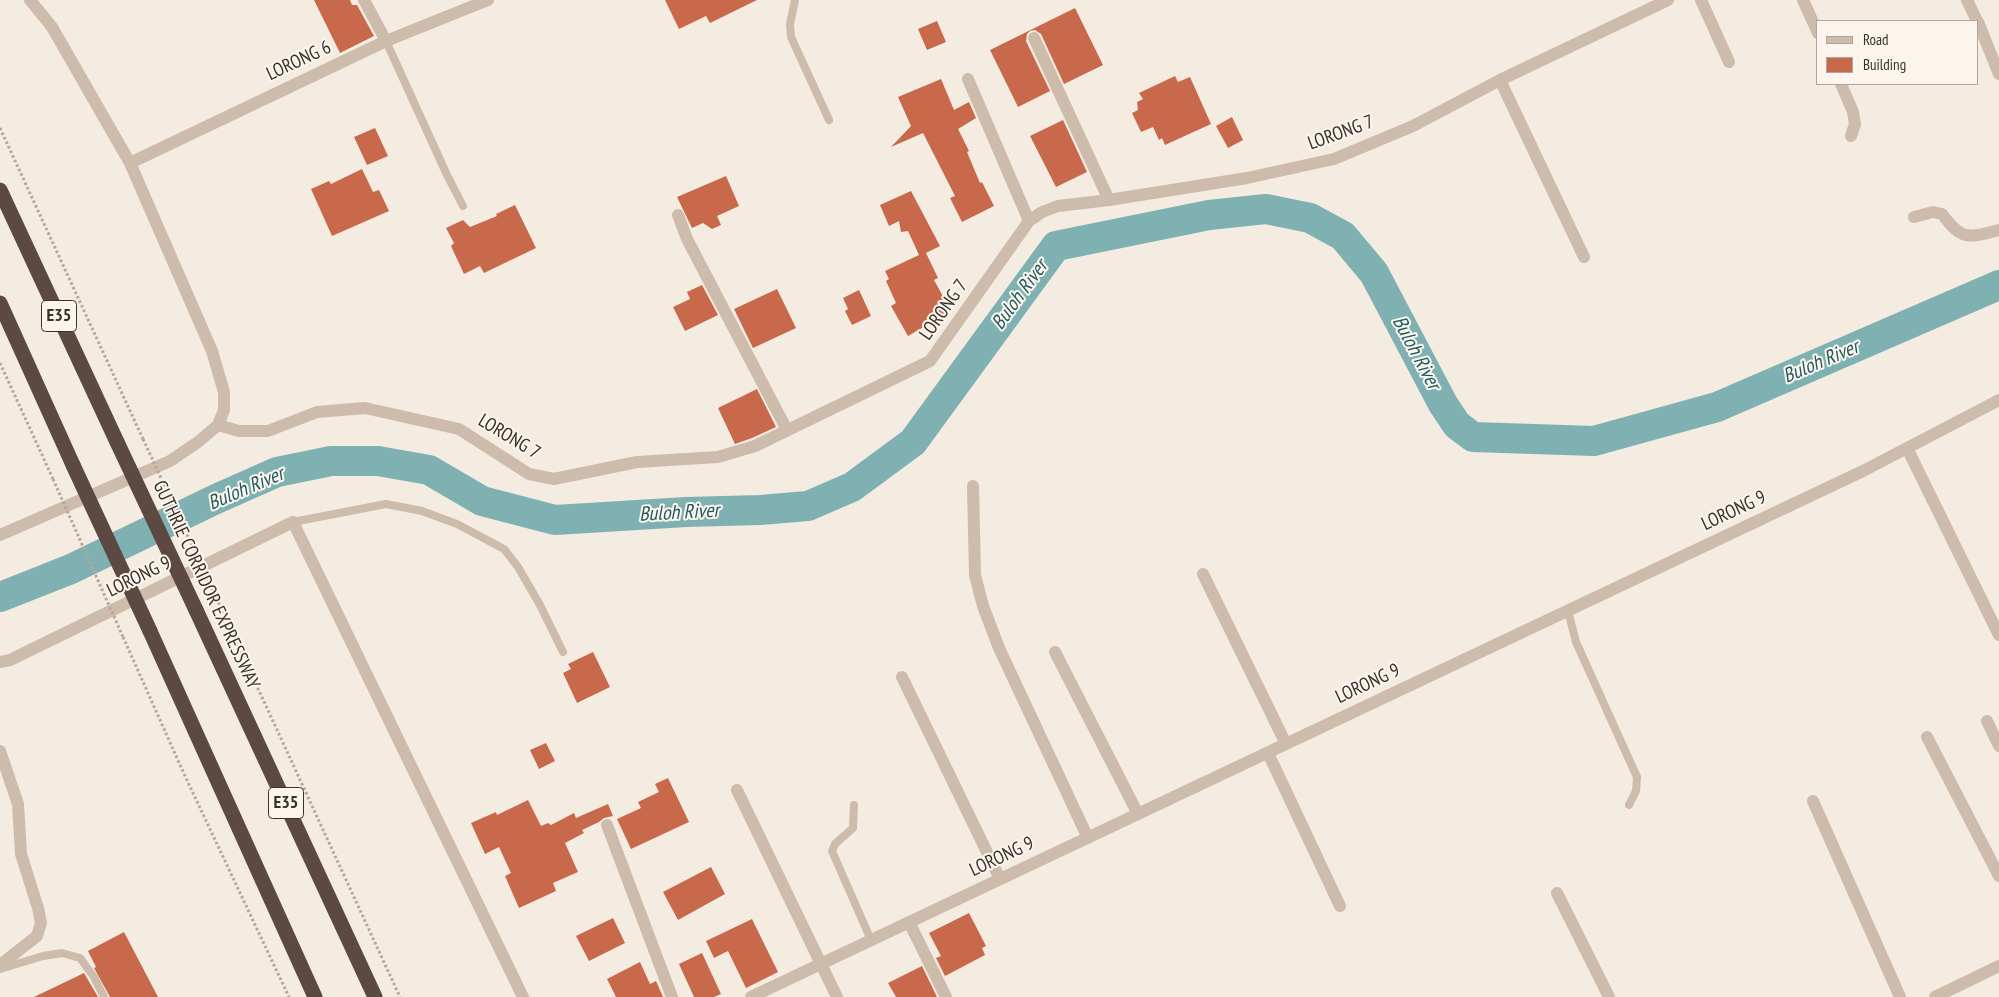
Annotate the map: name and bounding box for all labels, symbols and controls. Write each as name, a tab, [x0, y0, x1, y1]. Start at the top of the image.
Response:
legend	[1816, 20, 1979, 85]
text: Road	[1863, 30, 1889, 49]
street label: LORONG 6	[263, 36, 335, 86]
text: Building	[1863, 55, 1906, 74]
street label: LORONG 7	[1305, 111, 1377, 155]
water label: Buloh River	[987, 256, 1053, 334]
street label: LORONG 7	[915, 275, 973, 345]
road number: E35	[42, 300, 76, 332]
water label: Buloh River	[1387, 312, 1445, 394]
water label: Buloh River	[1780, 335, 1862, 389]
street label: LORONG 7	[474, 410, 544, 464]
water label: Buloh River	[205, 462, 287, 516]
street label: GUTHRIE CORRIDOR EXPRESSWAY	[148, 477, 264, 693]
street label: LORONG 9	[1698, 486, 1770, 536]
water label: Buloh River	[638, 499, 720, 527]
street label: LORONG 9	[103, 552, 175, 602]
street label: LORONG 9	[1332, 659, 1404, 709]
road number: E35	[268, 788, 304, 818]
street label: LORONG 9	[966, 832, 1038, 882]

